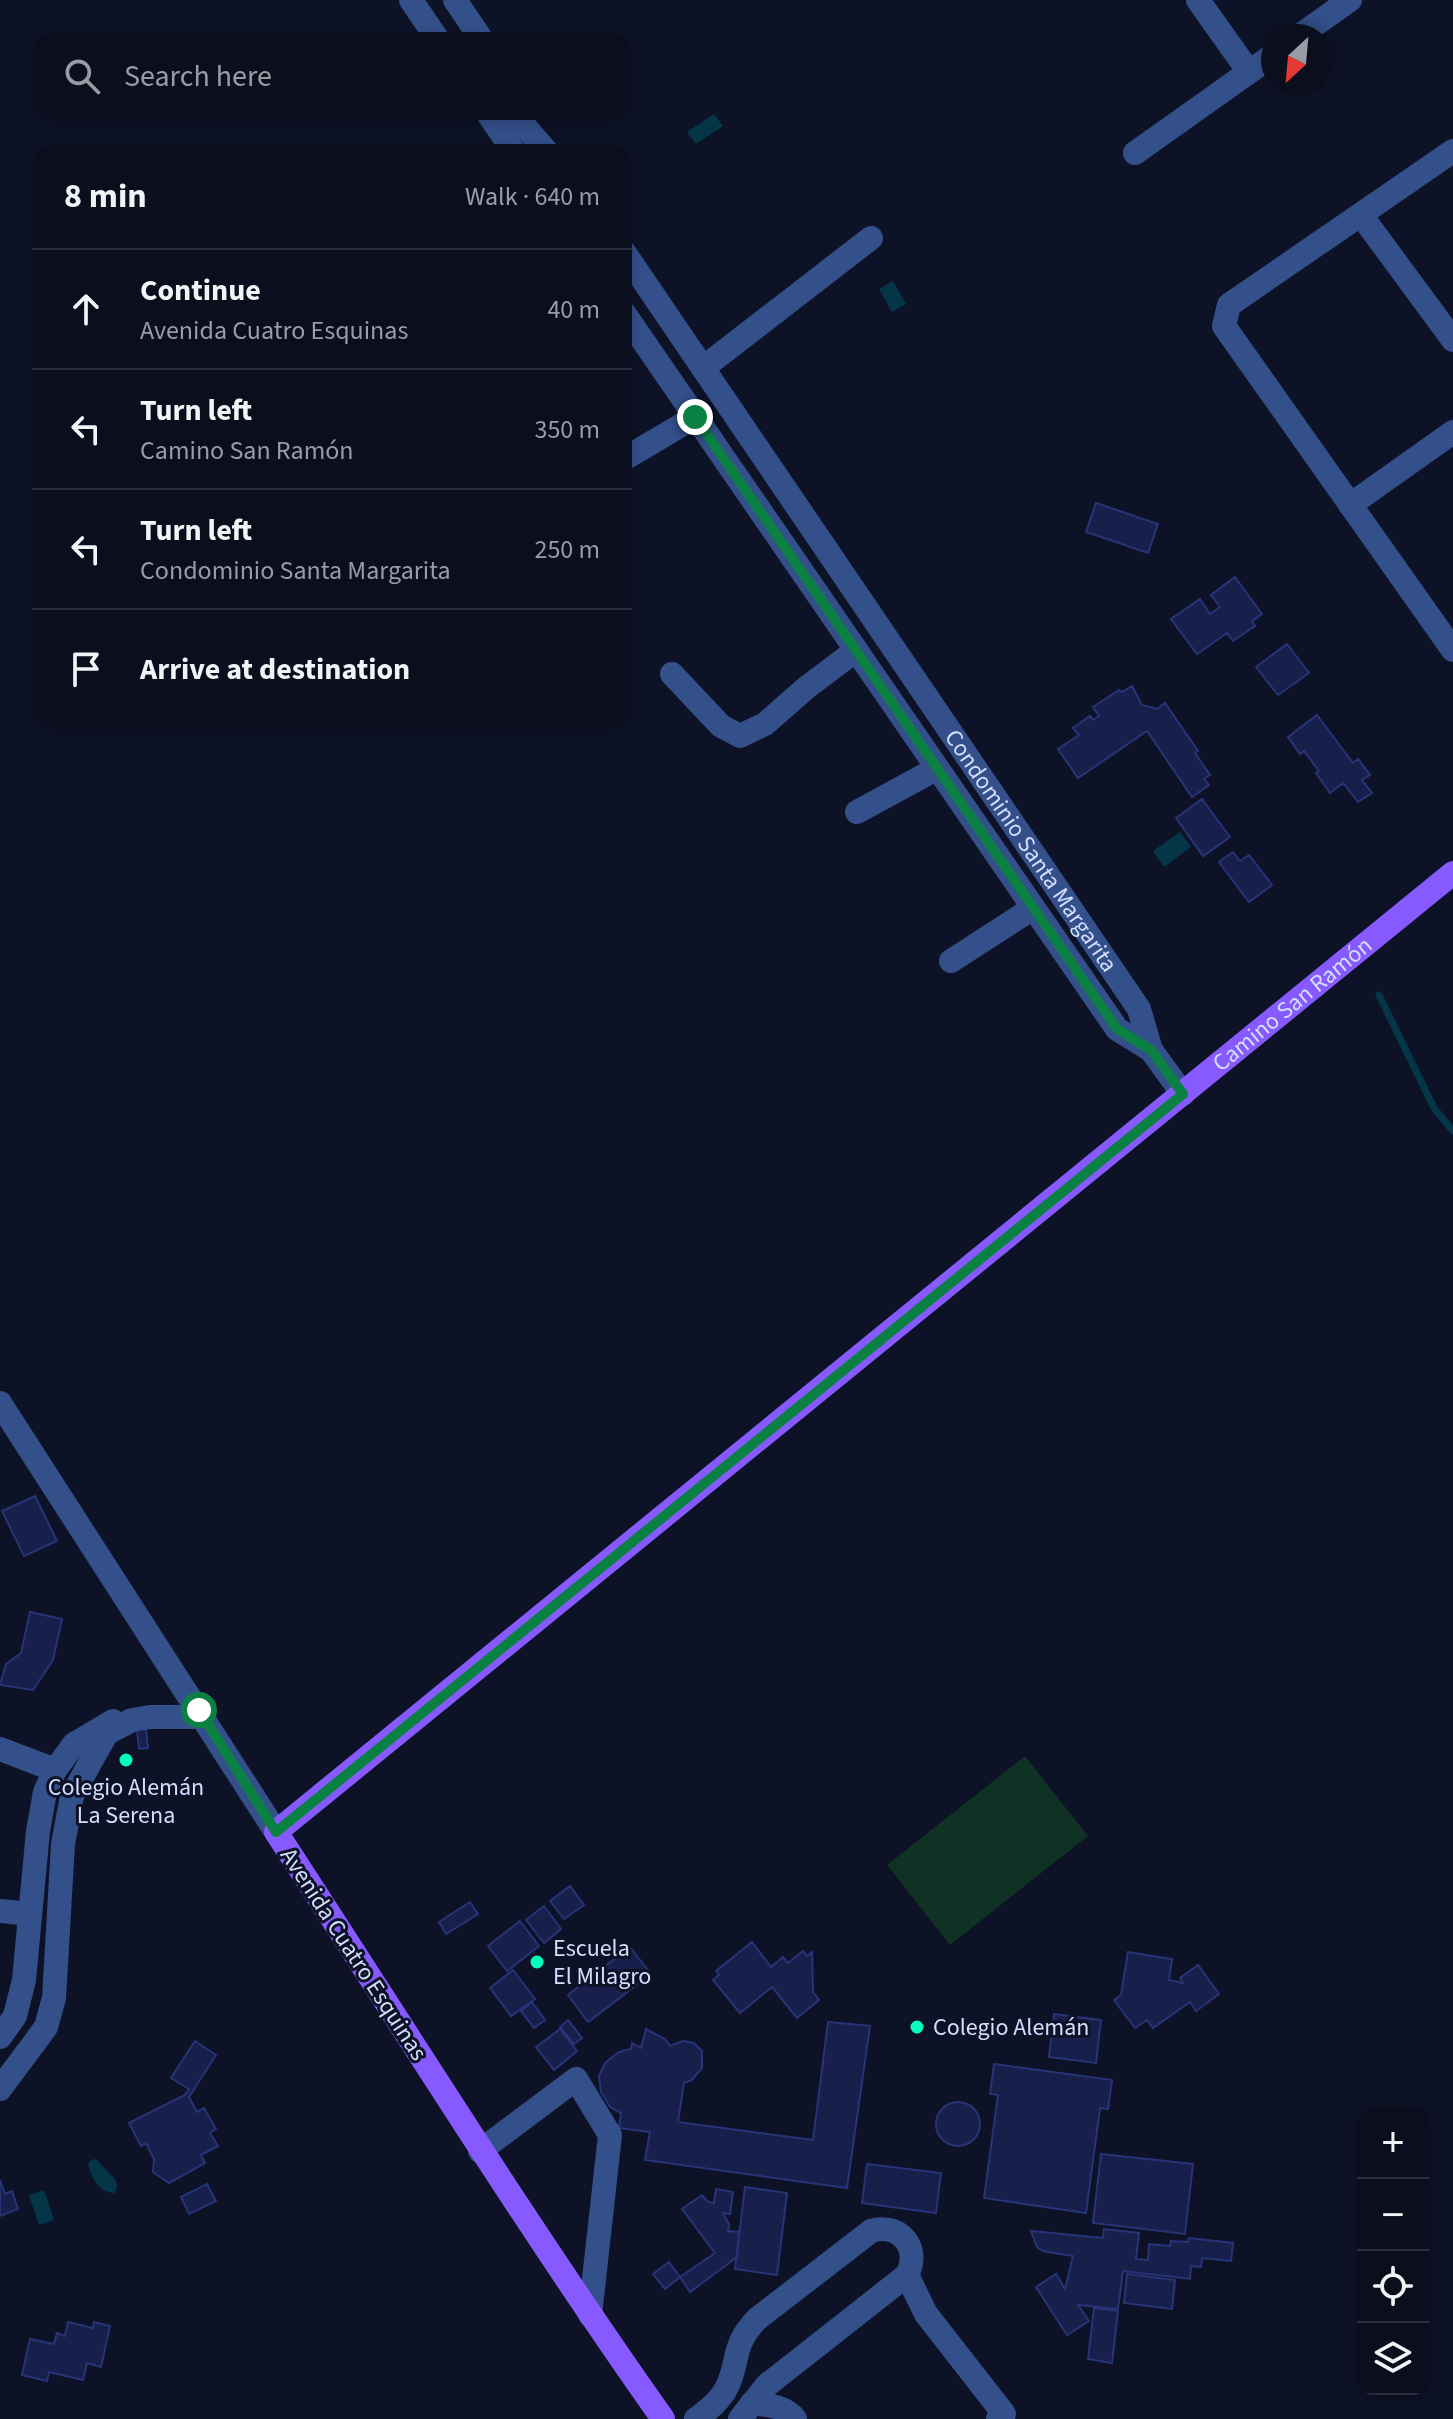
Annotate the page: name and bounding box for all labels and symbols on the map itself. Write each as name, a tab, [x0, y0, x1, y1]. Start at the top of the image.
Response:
north arrow	[1261, 24, 1333, 96]
route end	[677, 399, 713, 435]
street label: Condominio Santa Margarita	[936, 722, 1126, 979]
street label: Camino San Ramón	[1205, 929, 1380, 1080]
route start	[181, 1692, 217, 1728]
marker: Colegio Alemán La Serena	[117, 1751, 135, 1769]
place label: Colegio Alemán La Serena	[48, 1770, 204, 1833]
street label: Avenida Cuatro Esquinas	[271, 1841, 436, 2068]
place label: Escuela El Milagro	[553, 1931, 651, 1994]
marker: Escuela El Milagro	[528, 1953, 546, 1971]
place label: Colegio Alemán	[933, 2010, 1089, 2045]
marker: Colegio Alemán	[908, 2018, 926, 2036]

